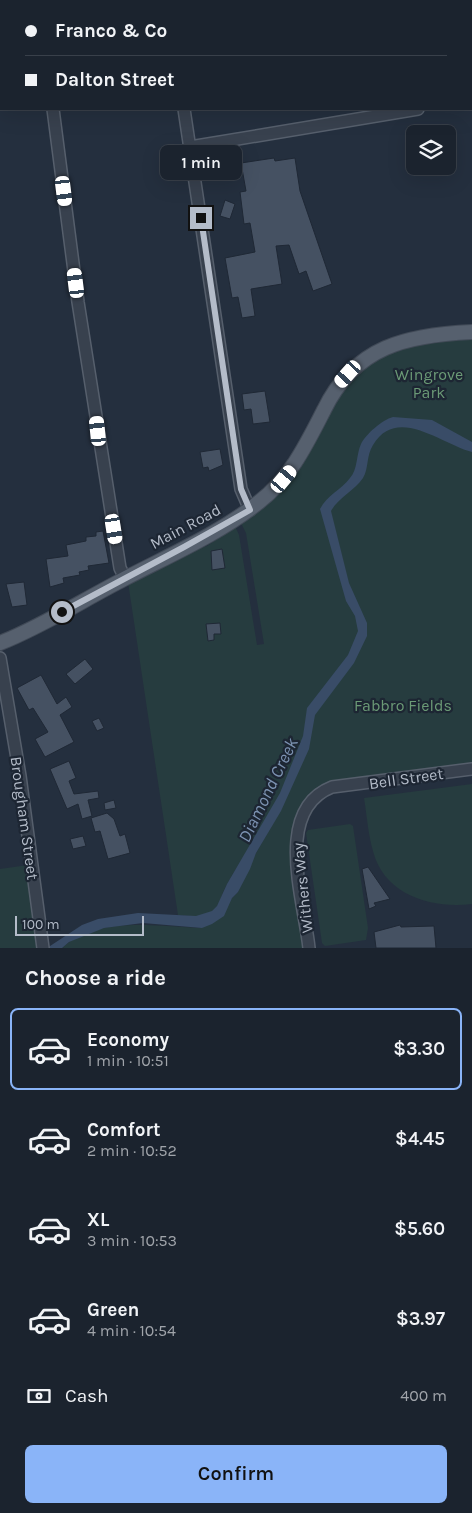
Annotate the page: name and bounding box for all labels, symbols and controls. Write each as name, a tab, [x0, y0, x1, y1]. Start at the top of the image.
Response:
text: Franco & Co	[55, 20, 167, 42]
text: Dalton Street	[55, 69, 175, 91]
map controls	[406, 125, 456, 175]
button: layers	[406, 125, 456, 175]
callout: 1 min	[160, 146, 242, 180]
text: 1 min	[181, 153, 221, 172]
car	[54, 175, 73, 207]
route end	[190, 207, 212, 229]
car	[66, 267, 85, 299]
car	[332, 358, 363, 390]
park label: Wingrove Park	[395, 365, 463, 402]
car	[88, 415, 107, 447]
car	[268, 463, 299, 495]
street label: Main Road	[147, 500, 224, 553]
car	[104, 513, 123, 545]
route start	[51, 601, 73, 623]
park label: Fabbro Fields	[354, 696, 452, 715]
water label: Diamond Creek	[233, 733, 303, 846]
street label: Brougham Street	[6, 755, 43, 881]
street label: Bell Street	[368, 764, 444, 793]
street label: Withers Way	[288, 841, 317, 934]
scale bar	[15, 913, 144, 936]
text: 100 m	[22, 916, 60, 933]
text: Choose a ride	[25, 965, 166, 991]
icon: car	[27, 1027, 72, 1072]
text: Economy	[87, 1029, 169, 1051]
text: $3.30	[393, 1038, 445, 1060]
text: 1 min · 10:51	[87, 1051, 169, 1070]
icon: car	[27, 1117, 72, 1162]
text: Comfort	[87, 1119, 161, 1141]
text: $4.45	[395, 1128, 445, 1150]
text: 2 min · 10:52	[87, 1141, 177, 1160]
icon: car	[27, 1207, 72, 1252]
text: XL	[87, 1209, 109, 1231]
text: $5.60	[394, 1218, 445, 1240]
text: 3 min · 10:53	[87, 1231, 177, 1250]
icon: car	[27, 1297, 72, 1342]
text: Green	[87, 1299, 139, 1321]
text: $3.97	[396, 1308, 445, 1330]
text: 4 min · 10:54	[87, 1321, 176, 1340]
icon: cash	[25, 1382, 53, 1410]
text: Cash	[65, 1385, 109, 1407]
text: 400 m	[400, 1386, 447, 1405]
button: Confirm	[25, 1445, 447, 1503]

